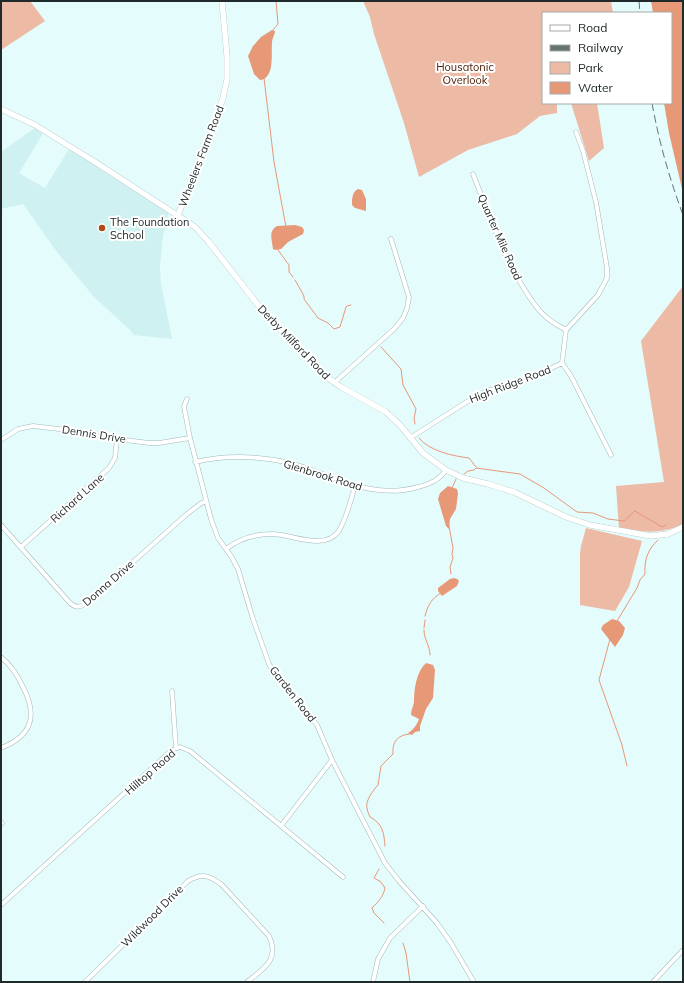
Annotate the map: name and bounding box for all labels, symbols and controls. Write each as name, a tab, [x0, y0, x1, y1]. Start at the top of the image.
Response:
legend	[542, 12, 672, 104]
text: Road	[578, 20, 607, 35]
text: Railway	[578, 40, 624, 55]
park label: Housatonic Overlook	[436, 60, 494, 87]
text: Park	[578, 60, 604, 75]
text: Water	[578, 80, 614, 95]
street label: Wheelers Farm Road	[175, 103, 227, 209]
street label: Quarter Mile Road	[475, 192, 525, 282]
place label: The Foundation School	[110, 215, 189, 242]
marker: The Foundation School	[97, 223, 107, 233]
street label: Derby Milford Road	[255, 302, 333, 382]
street label: High Ridge Road	[467, 362, 553, 406]
street label: Dennis Drive	[61, 422, 127, 446]
street label: Glenbrook Road	[282, 456, 364, 494]
street label: Richard Lane	[47, 470, 107, 526]
street label: Donna Drive	[79, 557, 137, 609]
street label: Garden Road	[267, 663, 319, 725]
street label: Hilltop Road	[122, 746, 178, 798]
street label: Wildwood Drive	[118, 882, 186, 950]

